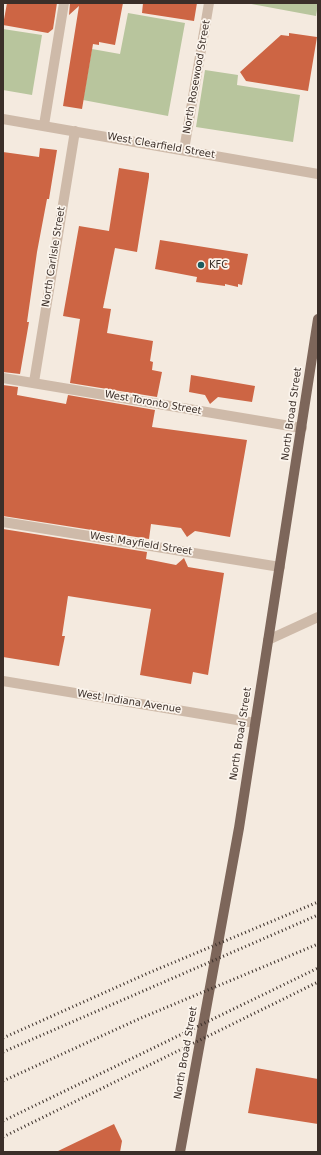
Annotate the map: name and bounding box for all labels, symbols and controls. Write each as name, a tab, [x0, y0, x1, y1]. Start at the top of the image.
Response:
street label: North Rosewood Street	[181, 19, 213, 135]
street label: West Clearfield Street	[106, 131, 216, 161]
street label: North Carlisle Street	[40, 206, 68, 308]
place label: KFC	[209, 259, 228, 271]
marker: KFC	[196, 260, 206, 270]
street label: North Broad Street	[280, 367, 304, 461]
street label: West Toronto Street	[104, 389, 202, 417]
street label: West Mayfield Street	[89, 530, 193, 558]
street label: North Broad Street	[228, 687, 254, 781]
street label: West Indiana Avenue	[76, 688, 182, 716]
street label: North Broad Street	[172, 1006, 200, 1100]

